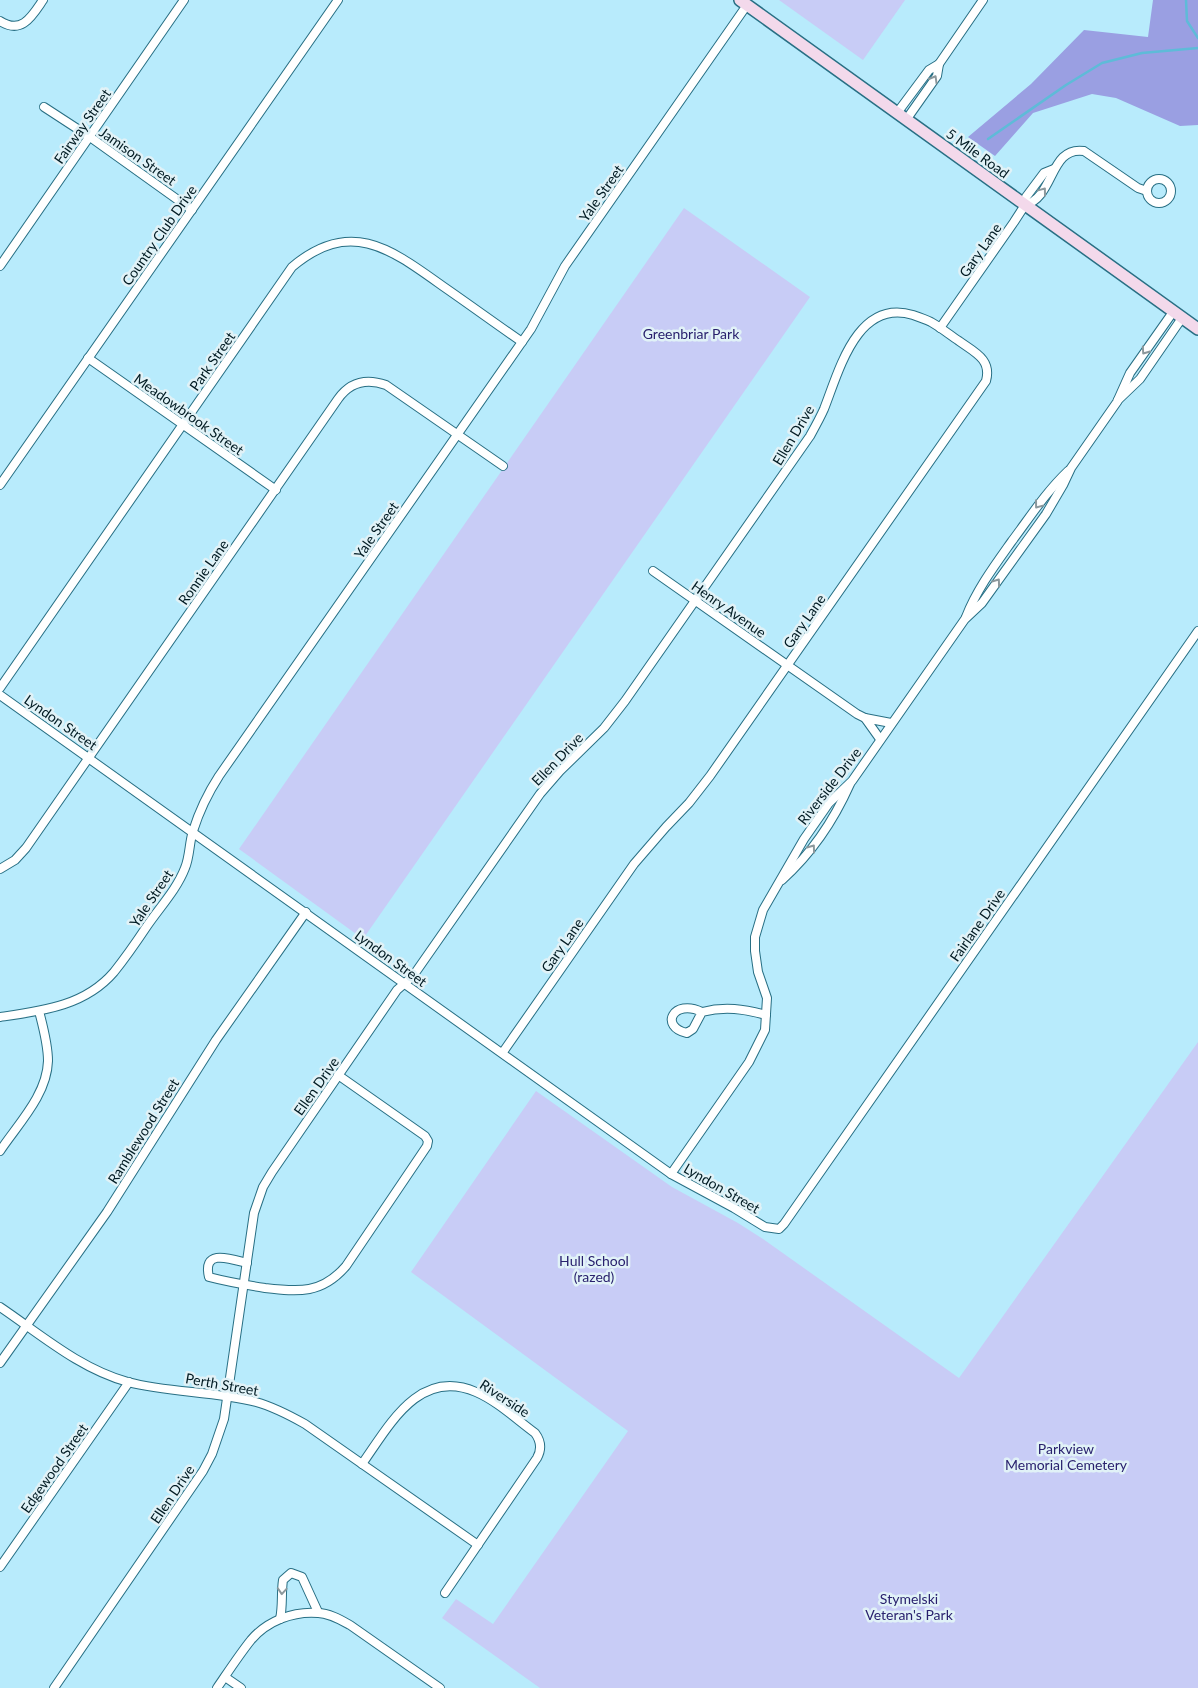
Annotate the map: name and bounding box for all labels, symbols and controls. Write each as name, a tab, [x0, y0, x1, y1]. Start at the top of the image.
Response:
one-way arrow	[927, 76, 937, 85]
street label: Fairway Street	[50, 85, 114, 167]
street label: Jamison Street	[96, 123, 180, 189]
street label: 5 Mile Road	[943, 125, 1013, 181]
street label: Yale Street	[575, 161, 627, 225]
street label: Country Club Drive	[118, 182, 200, 288]
one-way arrow	[1038, 188, 1046, 197]
street label: Gary Lane	[955, 220, 1005, 280]
park label: Greenbriar Park	[643, 325, 740, 342]
street label: Park Street	[186, 328, 238, 394]
one-way arrow	[1142, 346, 1151, 355]
street label: Meadowbrook Street	[131, 370, 247, 458]
street label: Ellen Drive	[769, 402, 817, 468]
street label: Yale Street	[350, 498, 402, 562]
one-way arrow	[1036, 499, 1044, 508]
street label: Ronnie Lane	[174, 536, 232, 608]
street label: Henry Avenue	[688, 577, 770, 641]
one-way arrow	[992, 579, 1000, 588]
street label: Gary Lane	[779, 591, 829, 651]
street label: Lyndon Street	[21, 691, 101, 753]
street label: Ellen Drive	[528, 729, 586, 789]
street label: Riverside Drive	[794, 744, 864, 828]
one-way arrow	[806, 844, 815, 853]
street label: Yale Street	[126, 866, 176, 930]
street label: Fairlane Drive	[946, 885, 1008, 965]
street label: Gary Lane	[537, 915, 587, 975]
street label: Lyndon Street	[352, 926, 430, 990]
street label: Ellen Drive	[290, 1054, 342, 1118]
street label: Ramblewood Street	[104, 1075, 182, 1187]
street label: Lyndon Street	[681, 1159, 763, 1217]
park label: Hull School (razed)	[559, 1252, 629, 1285]
street label: Perth Street	[184, 1369, 260, 1399]
street label: Riverside	[477, 1376, 533, 1420]
street label: Edgewood Street	[17, 1420, 91, 1516]
park label: Parkview Memorial Cemetery	[1005, 1440, 1128, 1473]
street label: Ellen Drive	[146, 1462, 198, 1526]
one-way arrow	[277, 1587, 288, 1595]
park label: Stymelski Veteran's Park	[865, 1590, 954, 1623]

